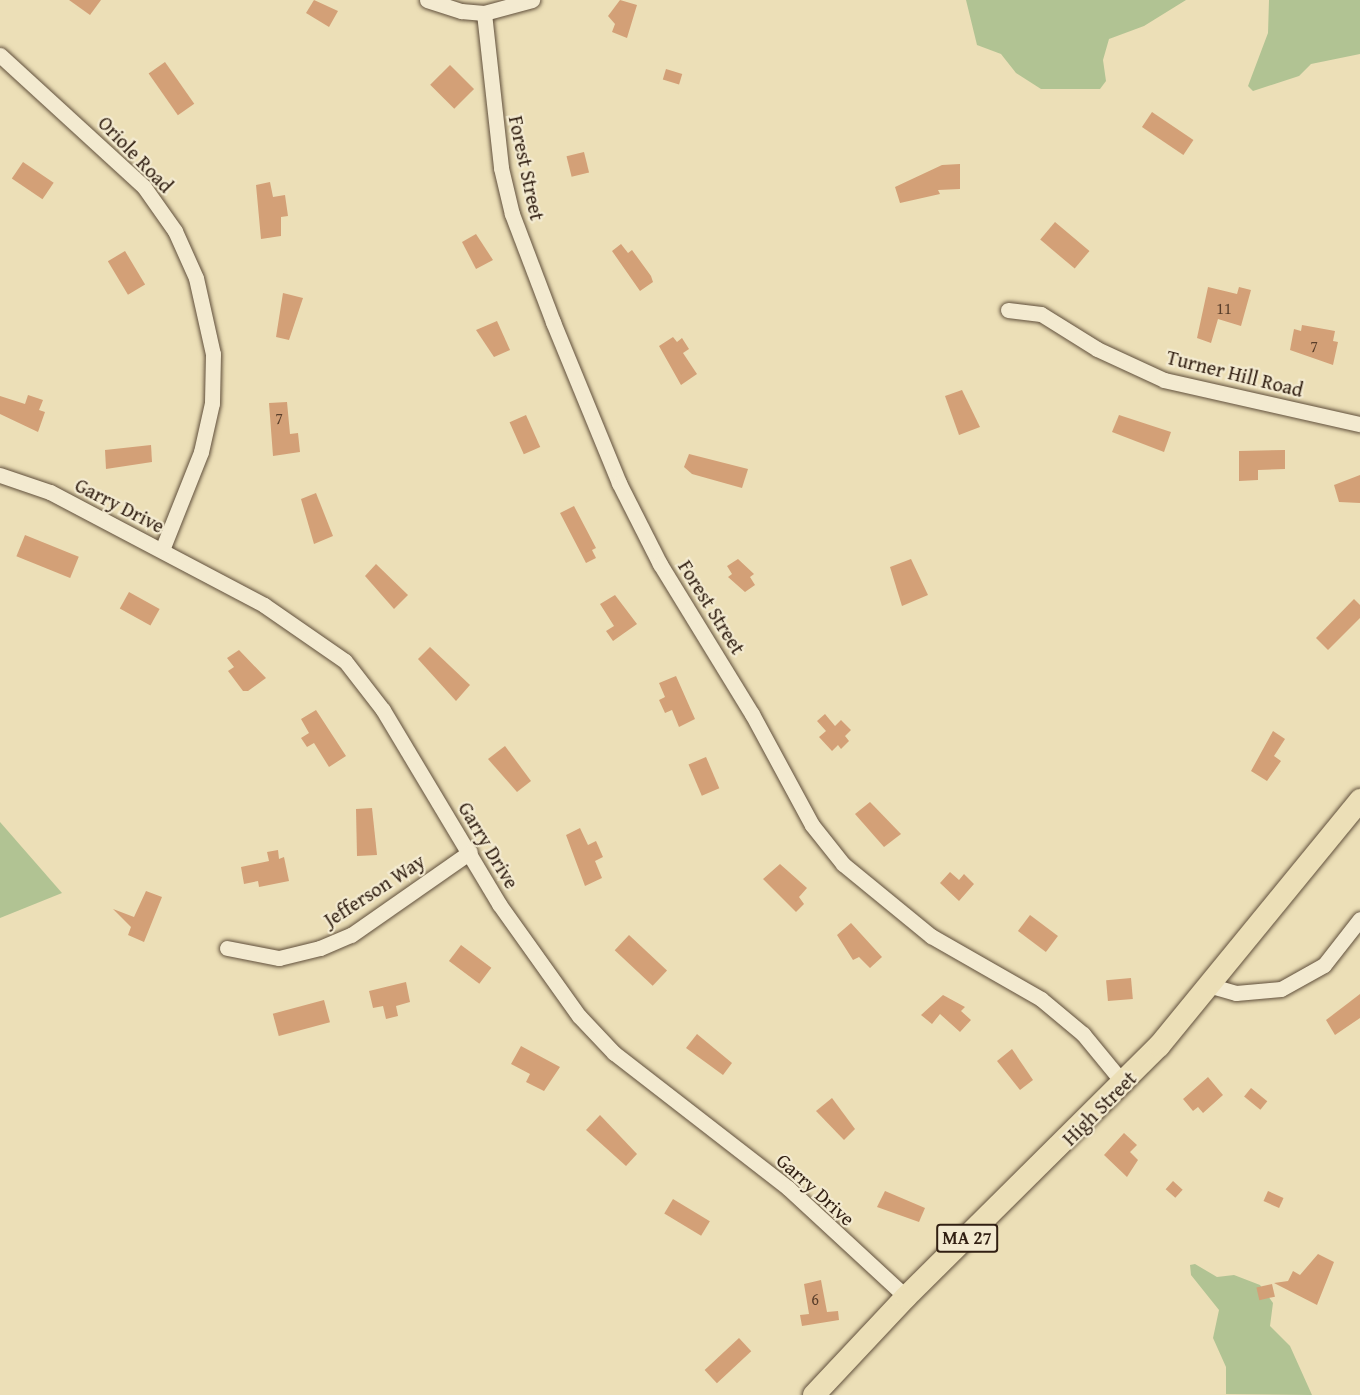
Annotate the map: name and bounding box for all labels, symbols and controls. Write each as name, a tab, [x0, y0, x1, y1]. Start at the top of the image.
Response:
street label: Oriole Road	[94, 111, 178, 197]
street label: Forest Street	[504, 113, 550, 223]
house number: 11	[1216, 298, 1232, 318]
house number: 7	[1310, 336, 1318, 356]
street label: Turner Hill Road	[1164, 344, 1306, 402]
house number: 7	[275, 408, 283, 428]
street label: Garry Drive	[71, 472, 169, 538]
street label: Forest Street	[674, 555, 750, 659]
street label: Garry Drive	[454, 797, 524, 893]
street label: Jefferson Way	[319, 848, 429, 932]
street label: High Street	[1057, 1066, 1141, 1150]
street label: Garry Drive	[772, 1148, 860, 1230]
road number: MA 27	[936, 1223, 998, 1253]
house number: 6	[811, 1289, 819, 1309]

